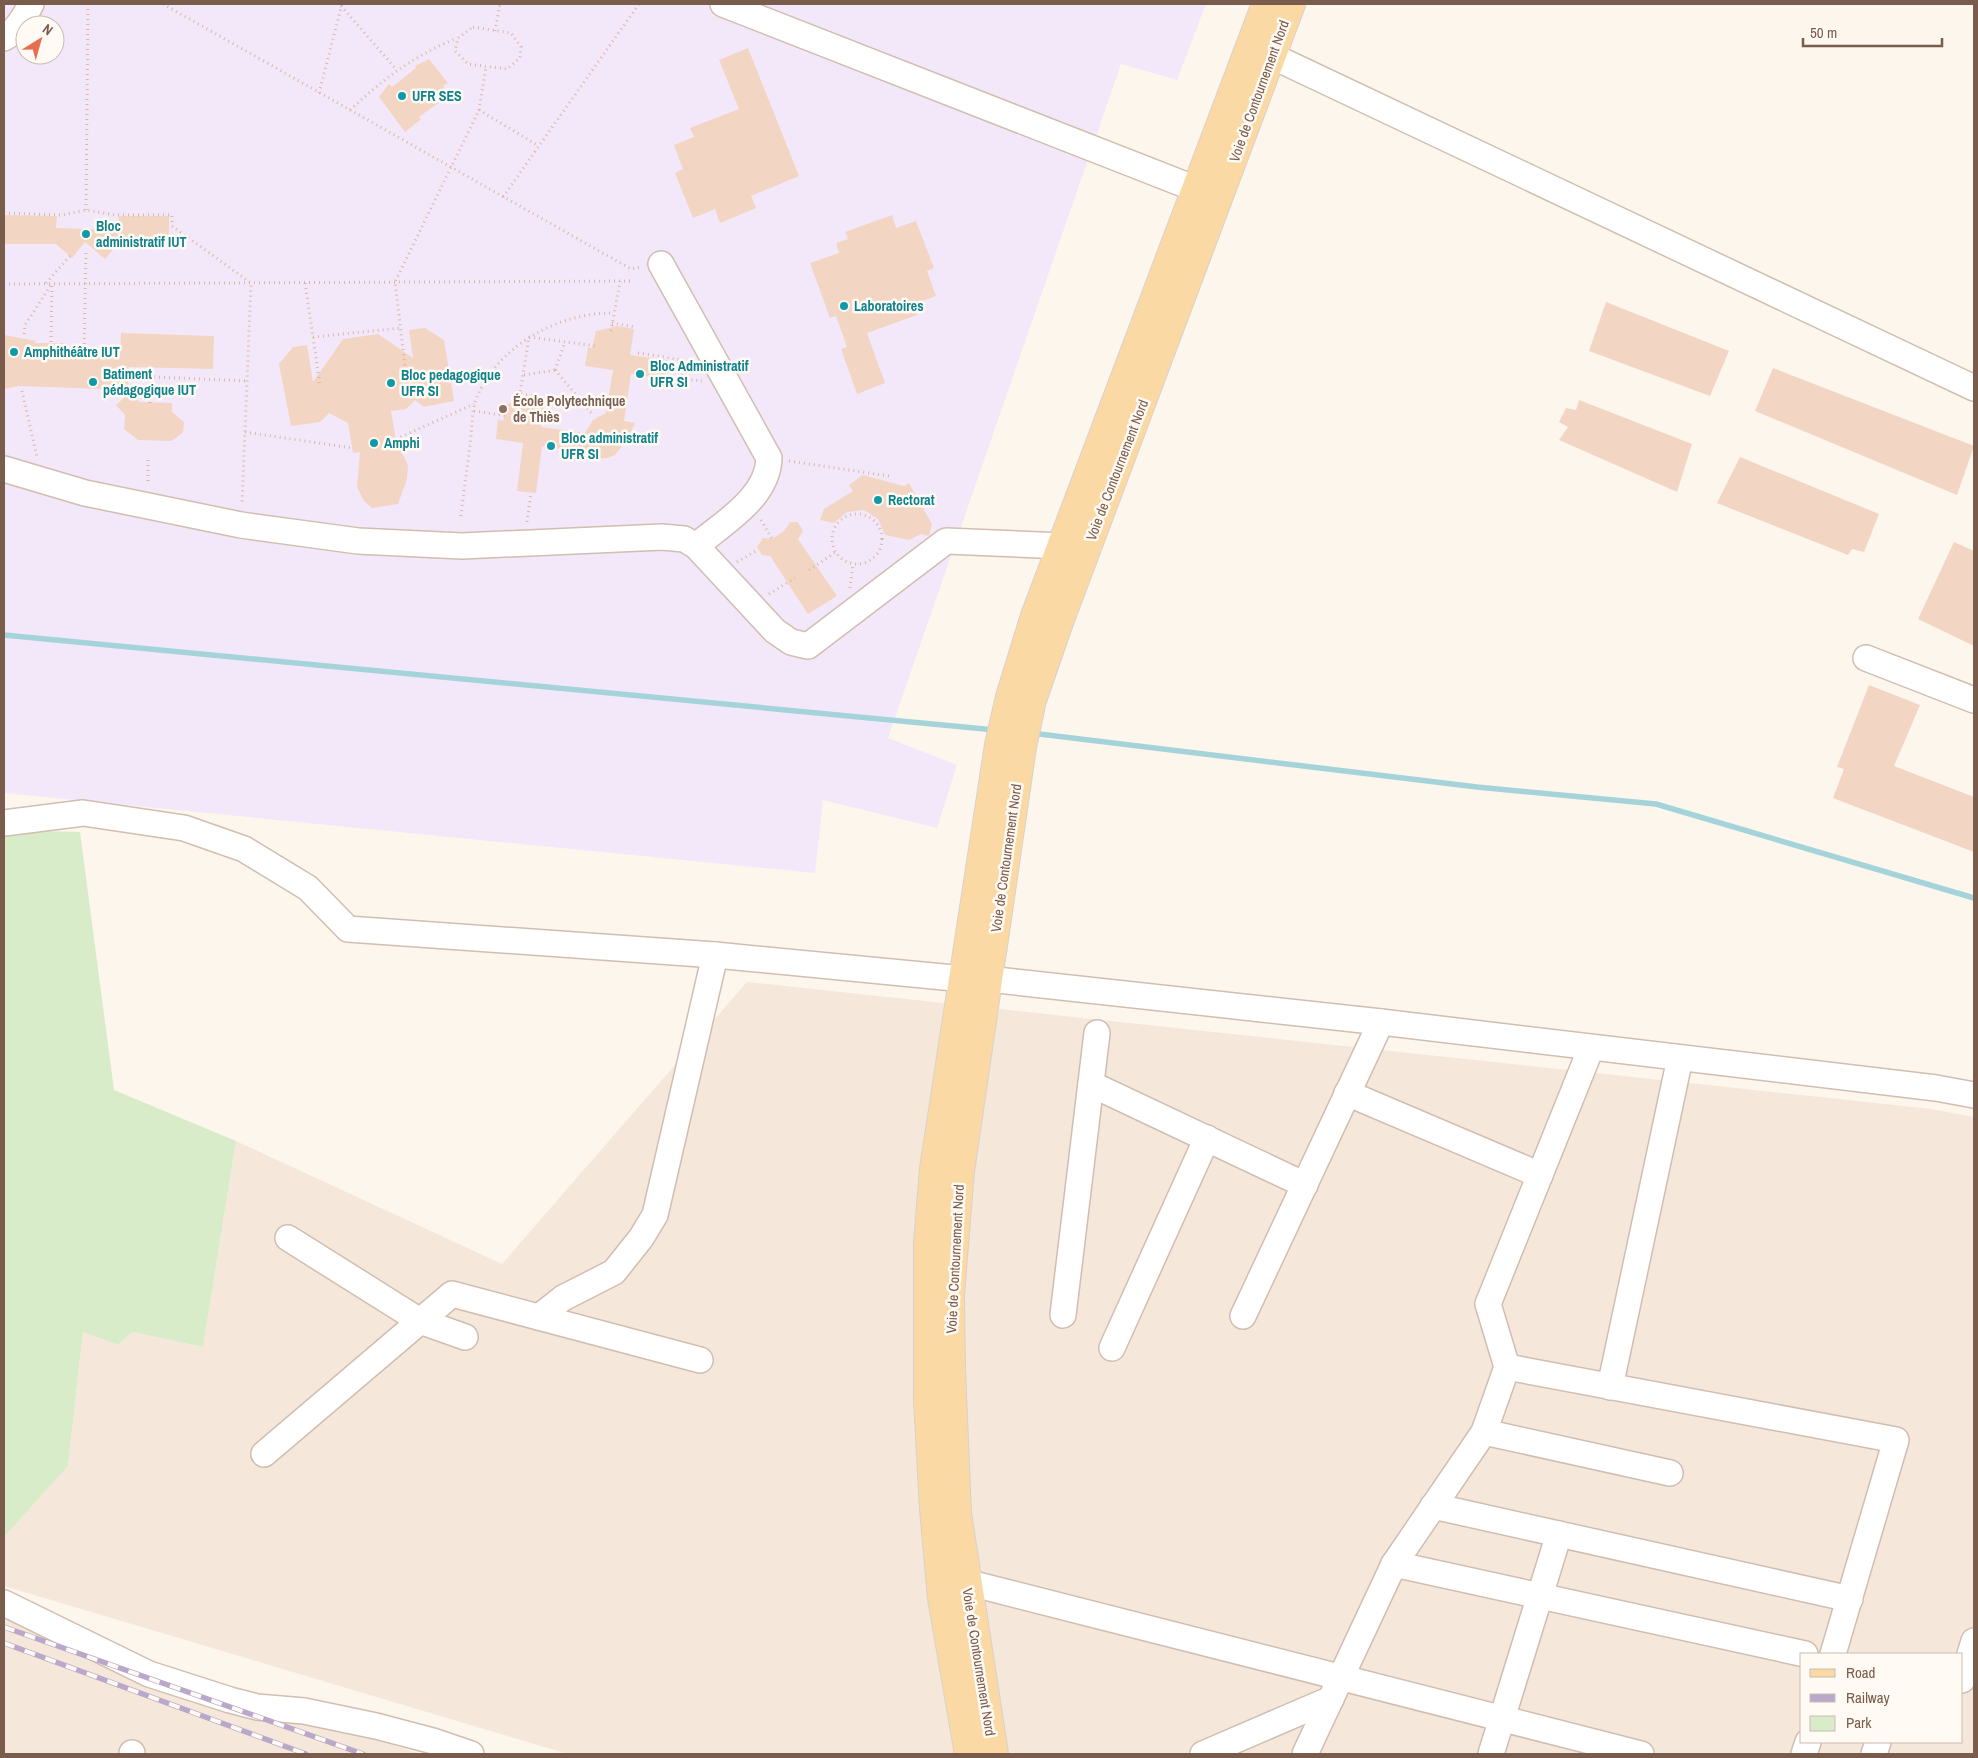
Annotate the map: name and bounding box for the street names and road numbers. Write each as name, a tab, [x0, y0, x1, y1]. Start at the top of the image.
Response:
street label: Voie de Contournement Nord	[1225, 18, 1293, 164]
street label: Voie de Contournement Nord	[1082, 397, 1152, 543]
street label: Voie de Contournement Nord	[987, 783, 1025, 933]
street label: Voie de Contournement Nord	[942, 1184, 968, 1334]
street label: Voie de Contournement Nord	[958, 1587, 1000, 1737]

